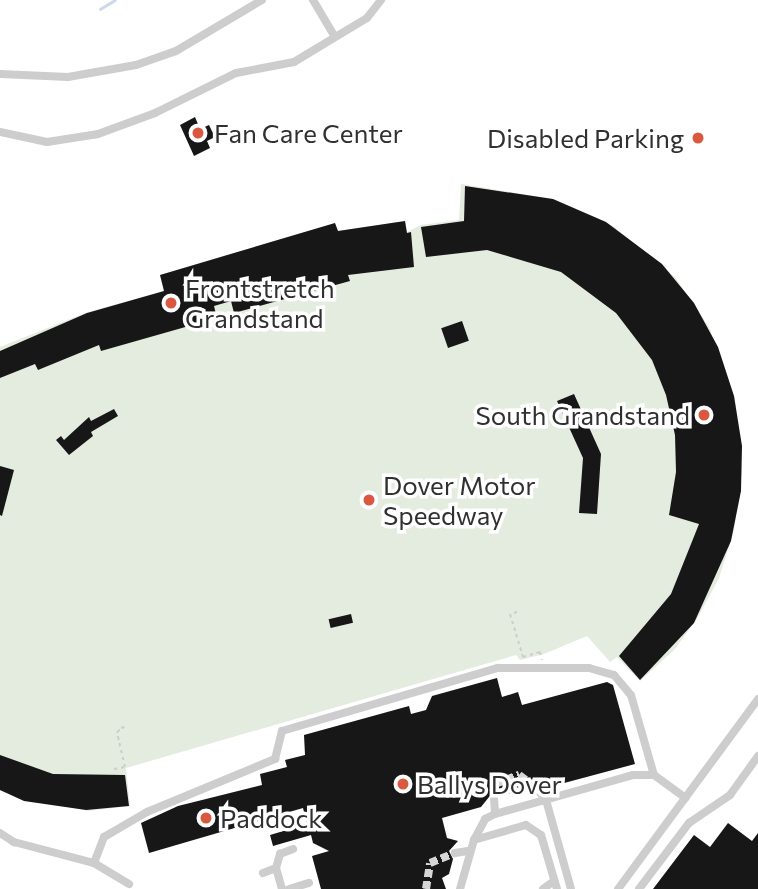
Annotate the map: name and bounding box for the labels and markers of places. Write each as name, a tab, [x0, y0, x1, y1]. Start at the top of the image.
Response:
place label: Fan Care Center	[214, 117, 403, 149]
place label: Disabled Parking	[487, 122, 684, 154]
marker: Fan Care Center	[188, 123, 208, 143]
marker: Disabled Parking	[690, 130, 706, 146]
place label: Frontstretch Grandstand	[185, 272, 335, 334]
marker: Frontstretch Grandstand	[163, 295, 179, 311]
place label: South Grandstand	[476, 399, 690, 431]
marker: South Grandstand	[696, 407, 712, 423]
place label: Dover Motor Speedway	[383, 469, 536, 530]
marker: Dover Motor Speedway	[361, 492, 377, 508]
place label: Ballys Dover	[417, 768, 562, 800]
marker: Ballys Dover	[395, 776, 411, 792]
place label: Paddock	[220, 802, 322, 834]
marker: Paddock	[198, 810, 214, 826]

